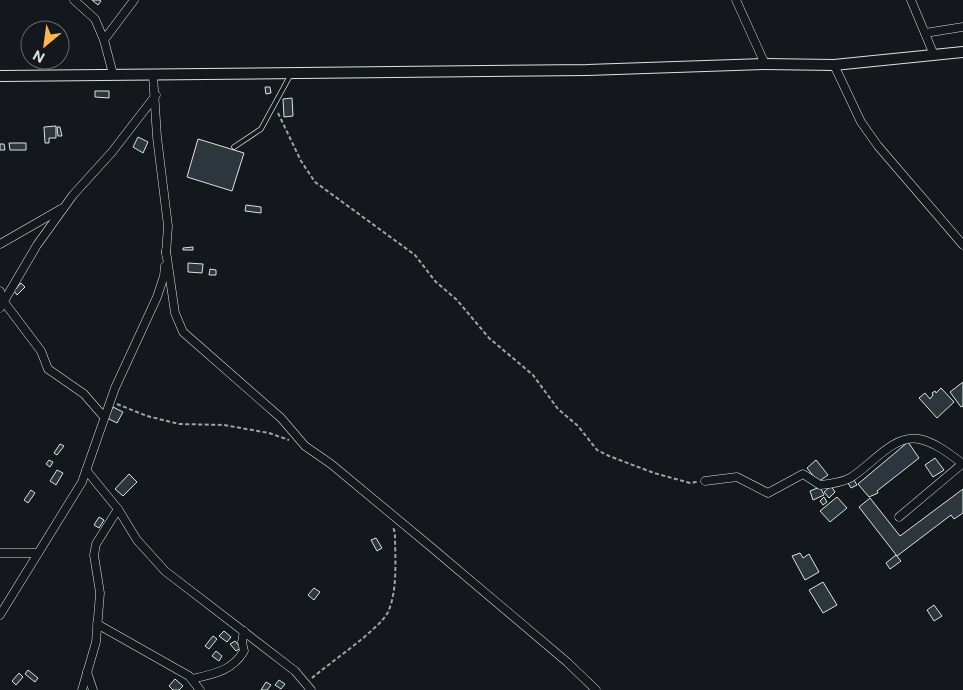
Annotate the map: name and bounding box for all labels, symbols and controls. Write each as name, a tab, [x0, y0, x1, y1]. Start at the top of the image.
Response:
north arrow	[20, 20, 70, 70]
text: N	[30, 47, 47, 66]

